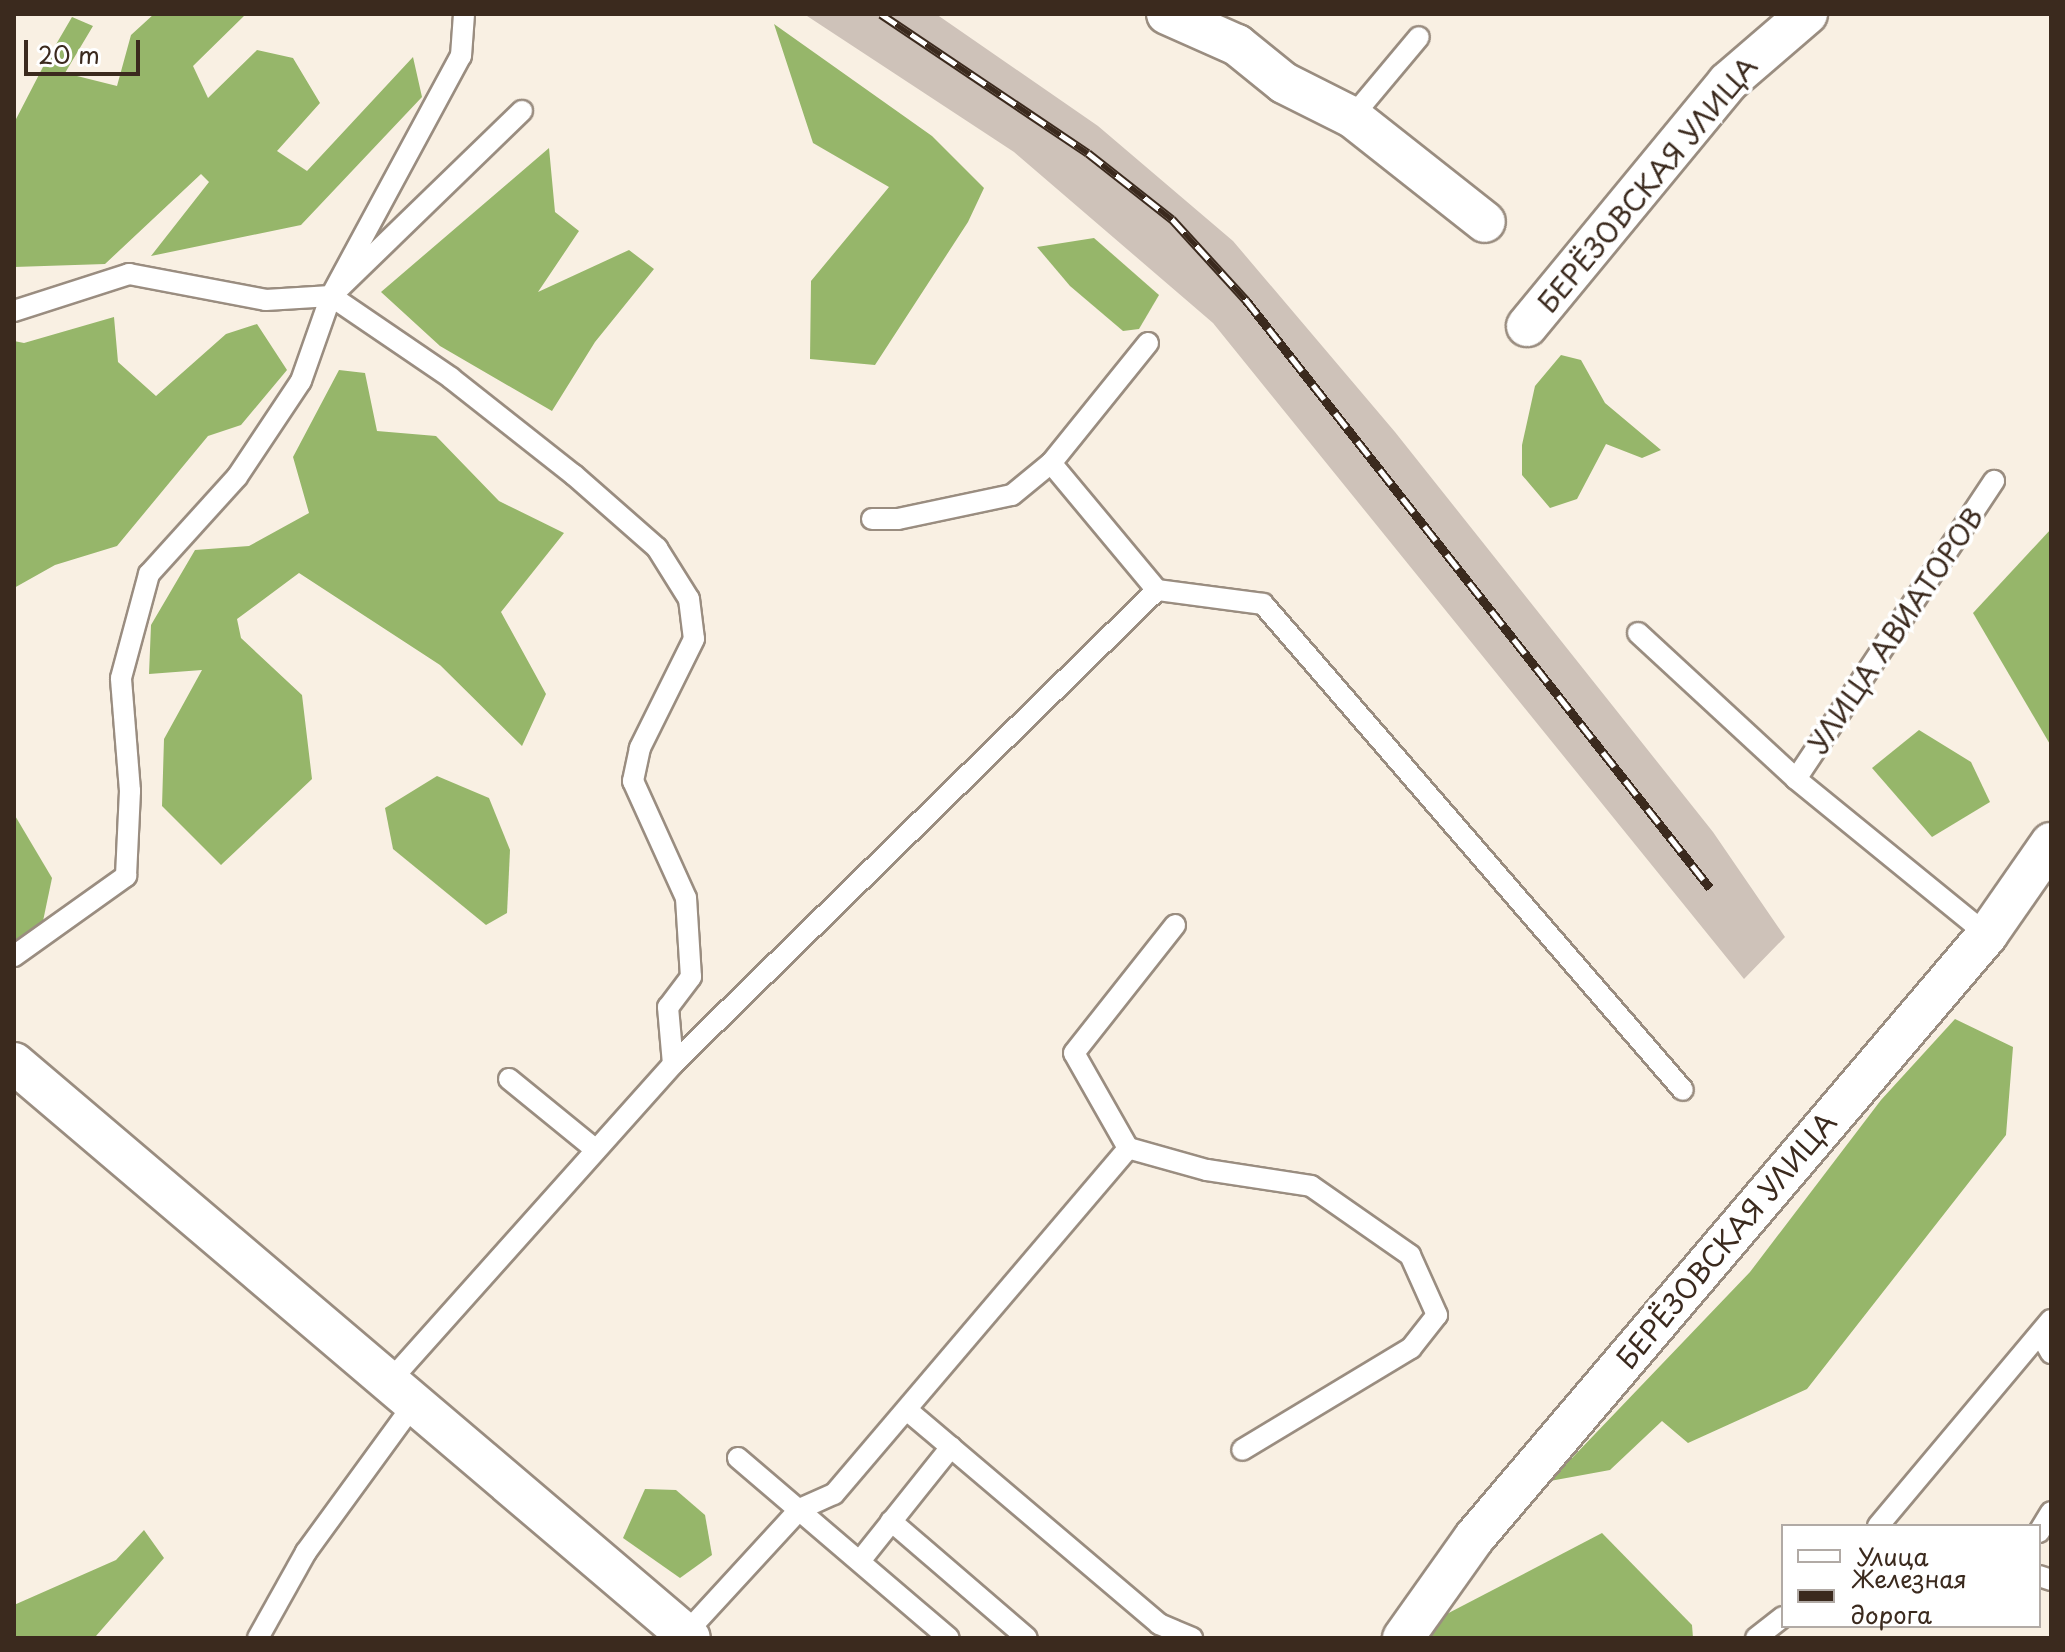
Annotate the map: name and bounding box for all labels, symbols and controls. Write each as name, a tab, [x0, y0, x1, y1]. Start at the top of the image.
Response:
scale bar	[28, 24, 144, 74]
text: 20 m	[38, 36, 100, 72]
street label: БЕРЁЗОВСКАЯ УЛИЦА	[1530, 49, 1764, 319]
street label: УЛИЦА АВИАТОРОВ	[1799, 500, 1991, 760]
street label: БЕРЁЗОВСКАЯ УЛИЦА	[1609, 1105, 1843, 1375]
legend	[1781, 1524, 2041, 1628]
text: Улица	[1857, 1538, 1929, 1574]
text: Железная дорога	[1851, 1560, 1967, 1632]

